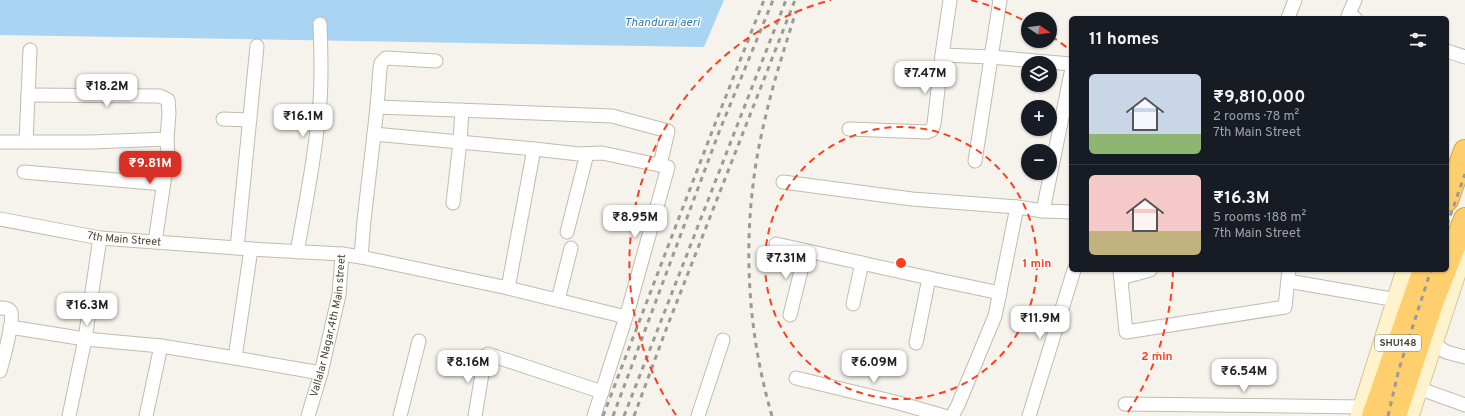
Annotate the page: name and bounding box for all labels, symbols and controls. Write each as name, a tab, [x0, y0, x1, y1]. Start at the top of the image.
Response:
north arrow	[1021, 12, 1057, 48]
map controls	[1021, 12, 1057, 180]
water label: Thandurai aeri	[624, 15, 701, 31]
text: 11 homes	[1089, 29, 1159, 51]
icon: filters	[1407, 29, 1429, 51]
button: layers	[1021, 56, 1057, 92]
pin: ₹7.47M	[892, 61, 958, 95]
text: ₹7.47M	[904, 66, 946, 82]
pin: ₹18.2M	[74, 74, 140, 108]
text: ₹18.2M	[85, 79, 129, 95]
text: ₹9,810,000	[1213, 87, 1305, 109]
icon: home	[1121, 90, 1169, 138]
button: +	[1021, 100, 1057, 136]
pin: ₹16.1M	[270, 104, 336, 138]
text: ₹16.1M	[283, 109, 323, 125]
text: 2 rooms · 78 m²	[1213, 109, 1299, 125]
text: 7th Main Street	[1213, 125, 1301, 141]
button: −	[1021, 144, 1057, 180]
pin: ₹9.81M	[117, 151, 183, 185]
text: ₹9.81M	[128, 156, 172, 172]
text: ₹16.3M	[1213, 188, 1269, 210]
icon: home	[1121, 191, 1169, 239]
pin: ₹8.95M	[602, 205, 668, 239]
text: ₹8.95M	[612, 210, 658, 226]
text: 5 rooms · 188 m²	[1213, 210, 1306, 226]
text: 7th Main Street	[1213, 226, 1301, 242]
street label: 7th Main Street	[86, 229, 162, 249]
pin: ₹7.31M	[753, 246, 819, 280]
text: ₹7.31M	[766, 251, 806, 267]
street label: Vallalar Nagar,4th Main street	[307, 254, 349, 399]
centre of rings	[894, 256, 908, 270]
text: 1 min	[1023, 256, 1051, 272]
pin: ₹16.3M	[54, 293, 120, 327]
text: ₹16.3M	[65, 298, 109, 314]
pin: ₹11.9M	[1007, 306, 1073, 340]
text: ₹11.9M	[1020, 311, 1060, 327]
road number: SHU148	[1375, 335, 1421, 351]
text: 2 min	[1141, 349, 1173, 365]
pin: ₹8.16M	[435, 350, 501, 384]
pin: ₹6.09M	[841, 350, 907, 384]
text: ₹8.16M	[446, 355, 490, 371]
text: ₹6.09M	[851, 355, 897, 371]
pin: ₹6.54M	[1211, 359, 1277, 393]
text: ₹6.54M	[1221, 364, 1267, 380]

